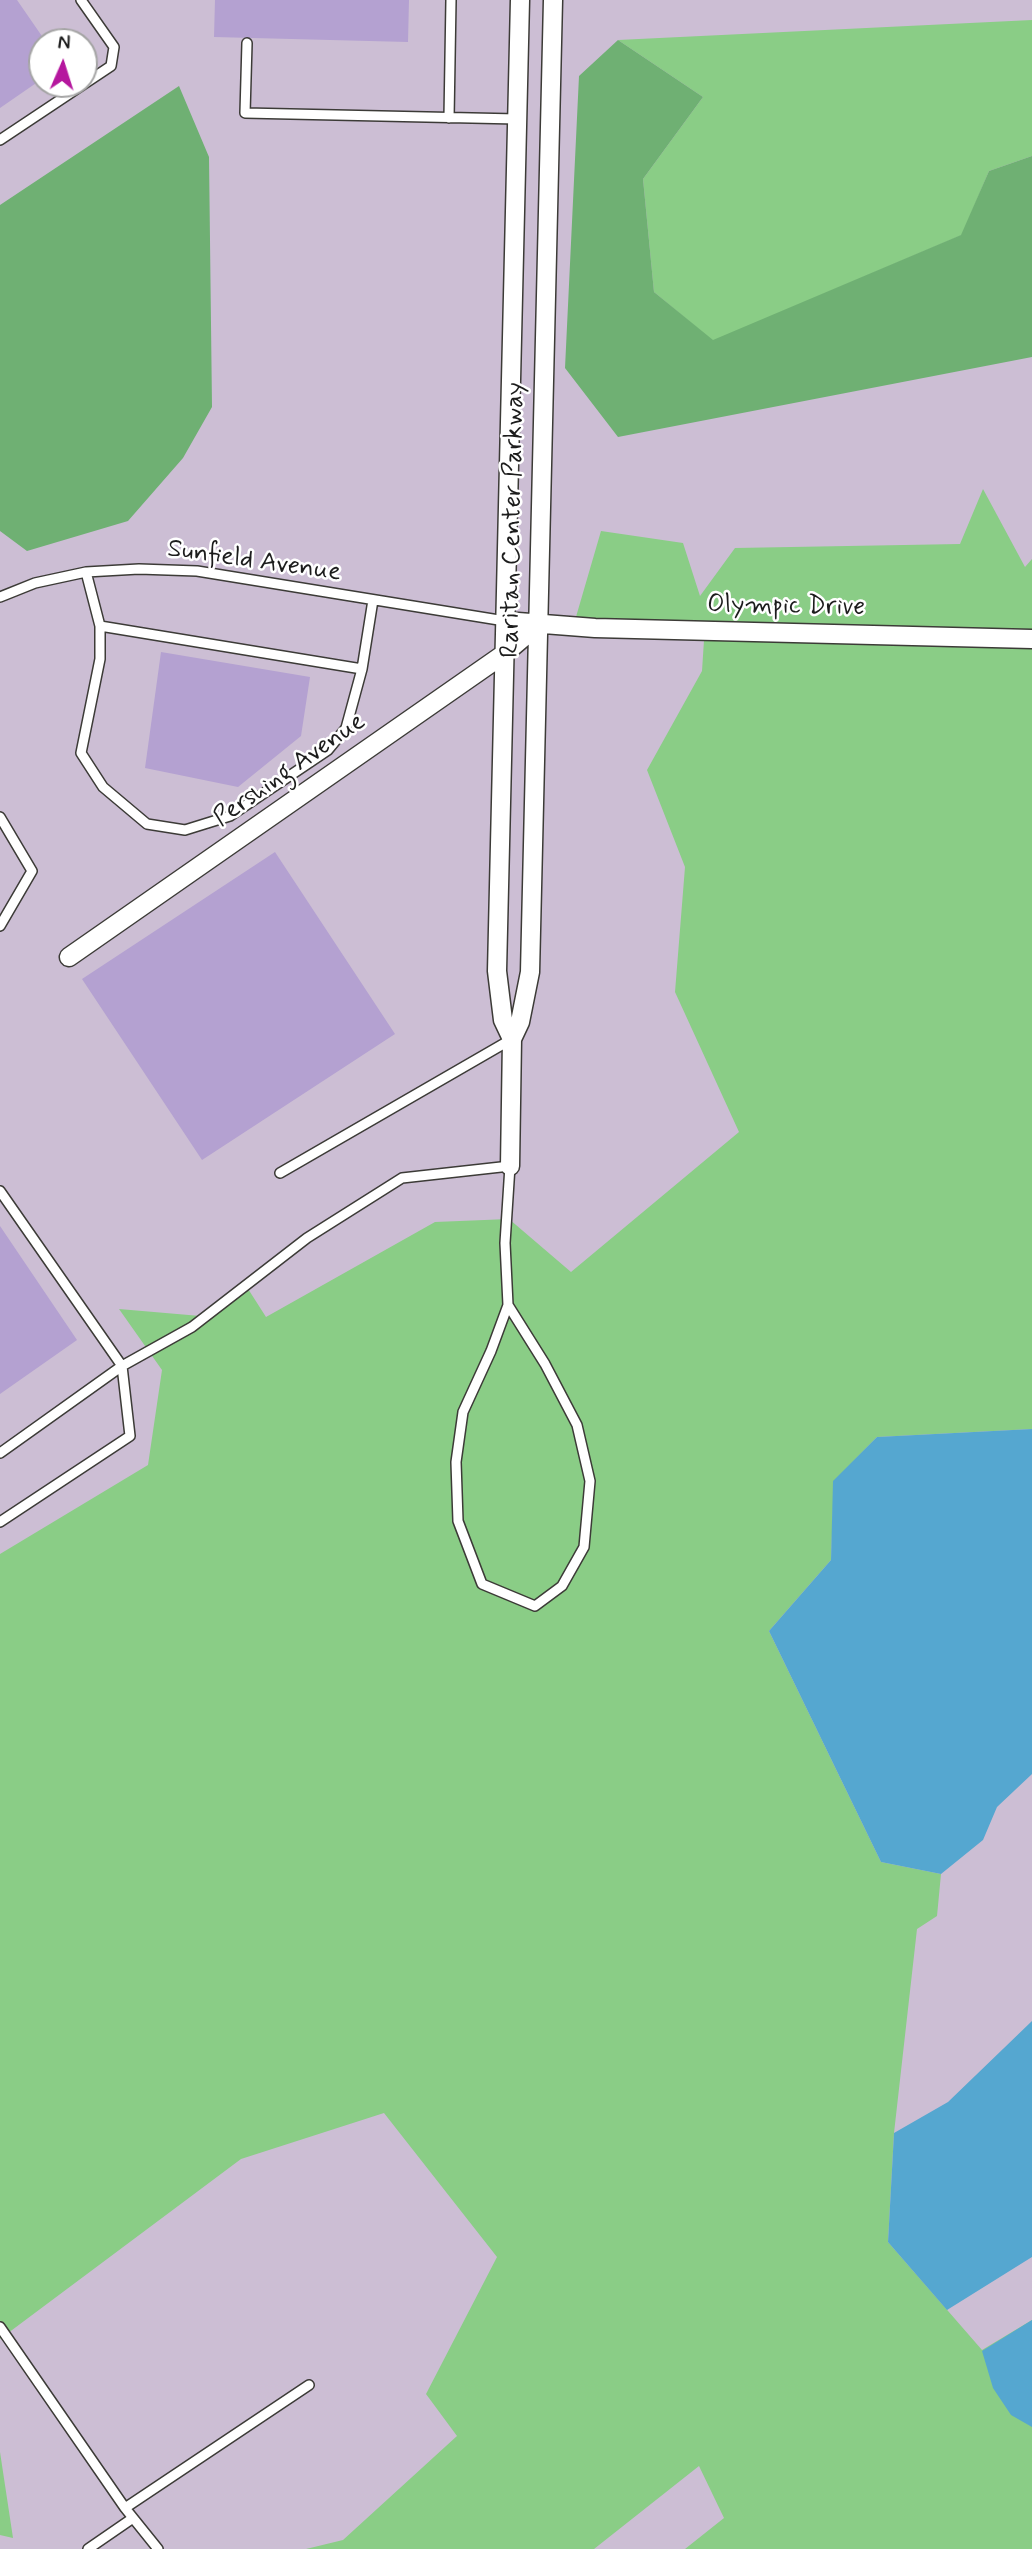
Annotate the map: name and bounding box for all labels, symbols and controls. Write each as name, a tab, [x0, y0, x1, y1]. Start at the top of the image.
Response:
north arrow	[28, 28, 98, 98]
text: N	[57, 31, 71, 56]
street label: Raritan Center Parkway	[496, 382, 532, 658]
street label: Sunfield Avenue	[165, 534, 343, 590]
street label: Olympic Drive	[707, 590, 865, 624]
street label: Pershing Avenue	[208, 707, 372, 835]

